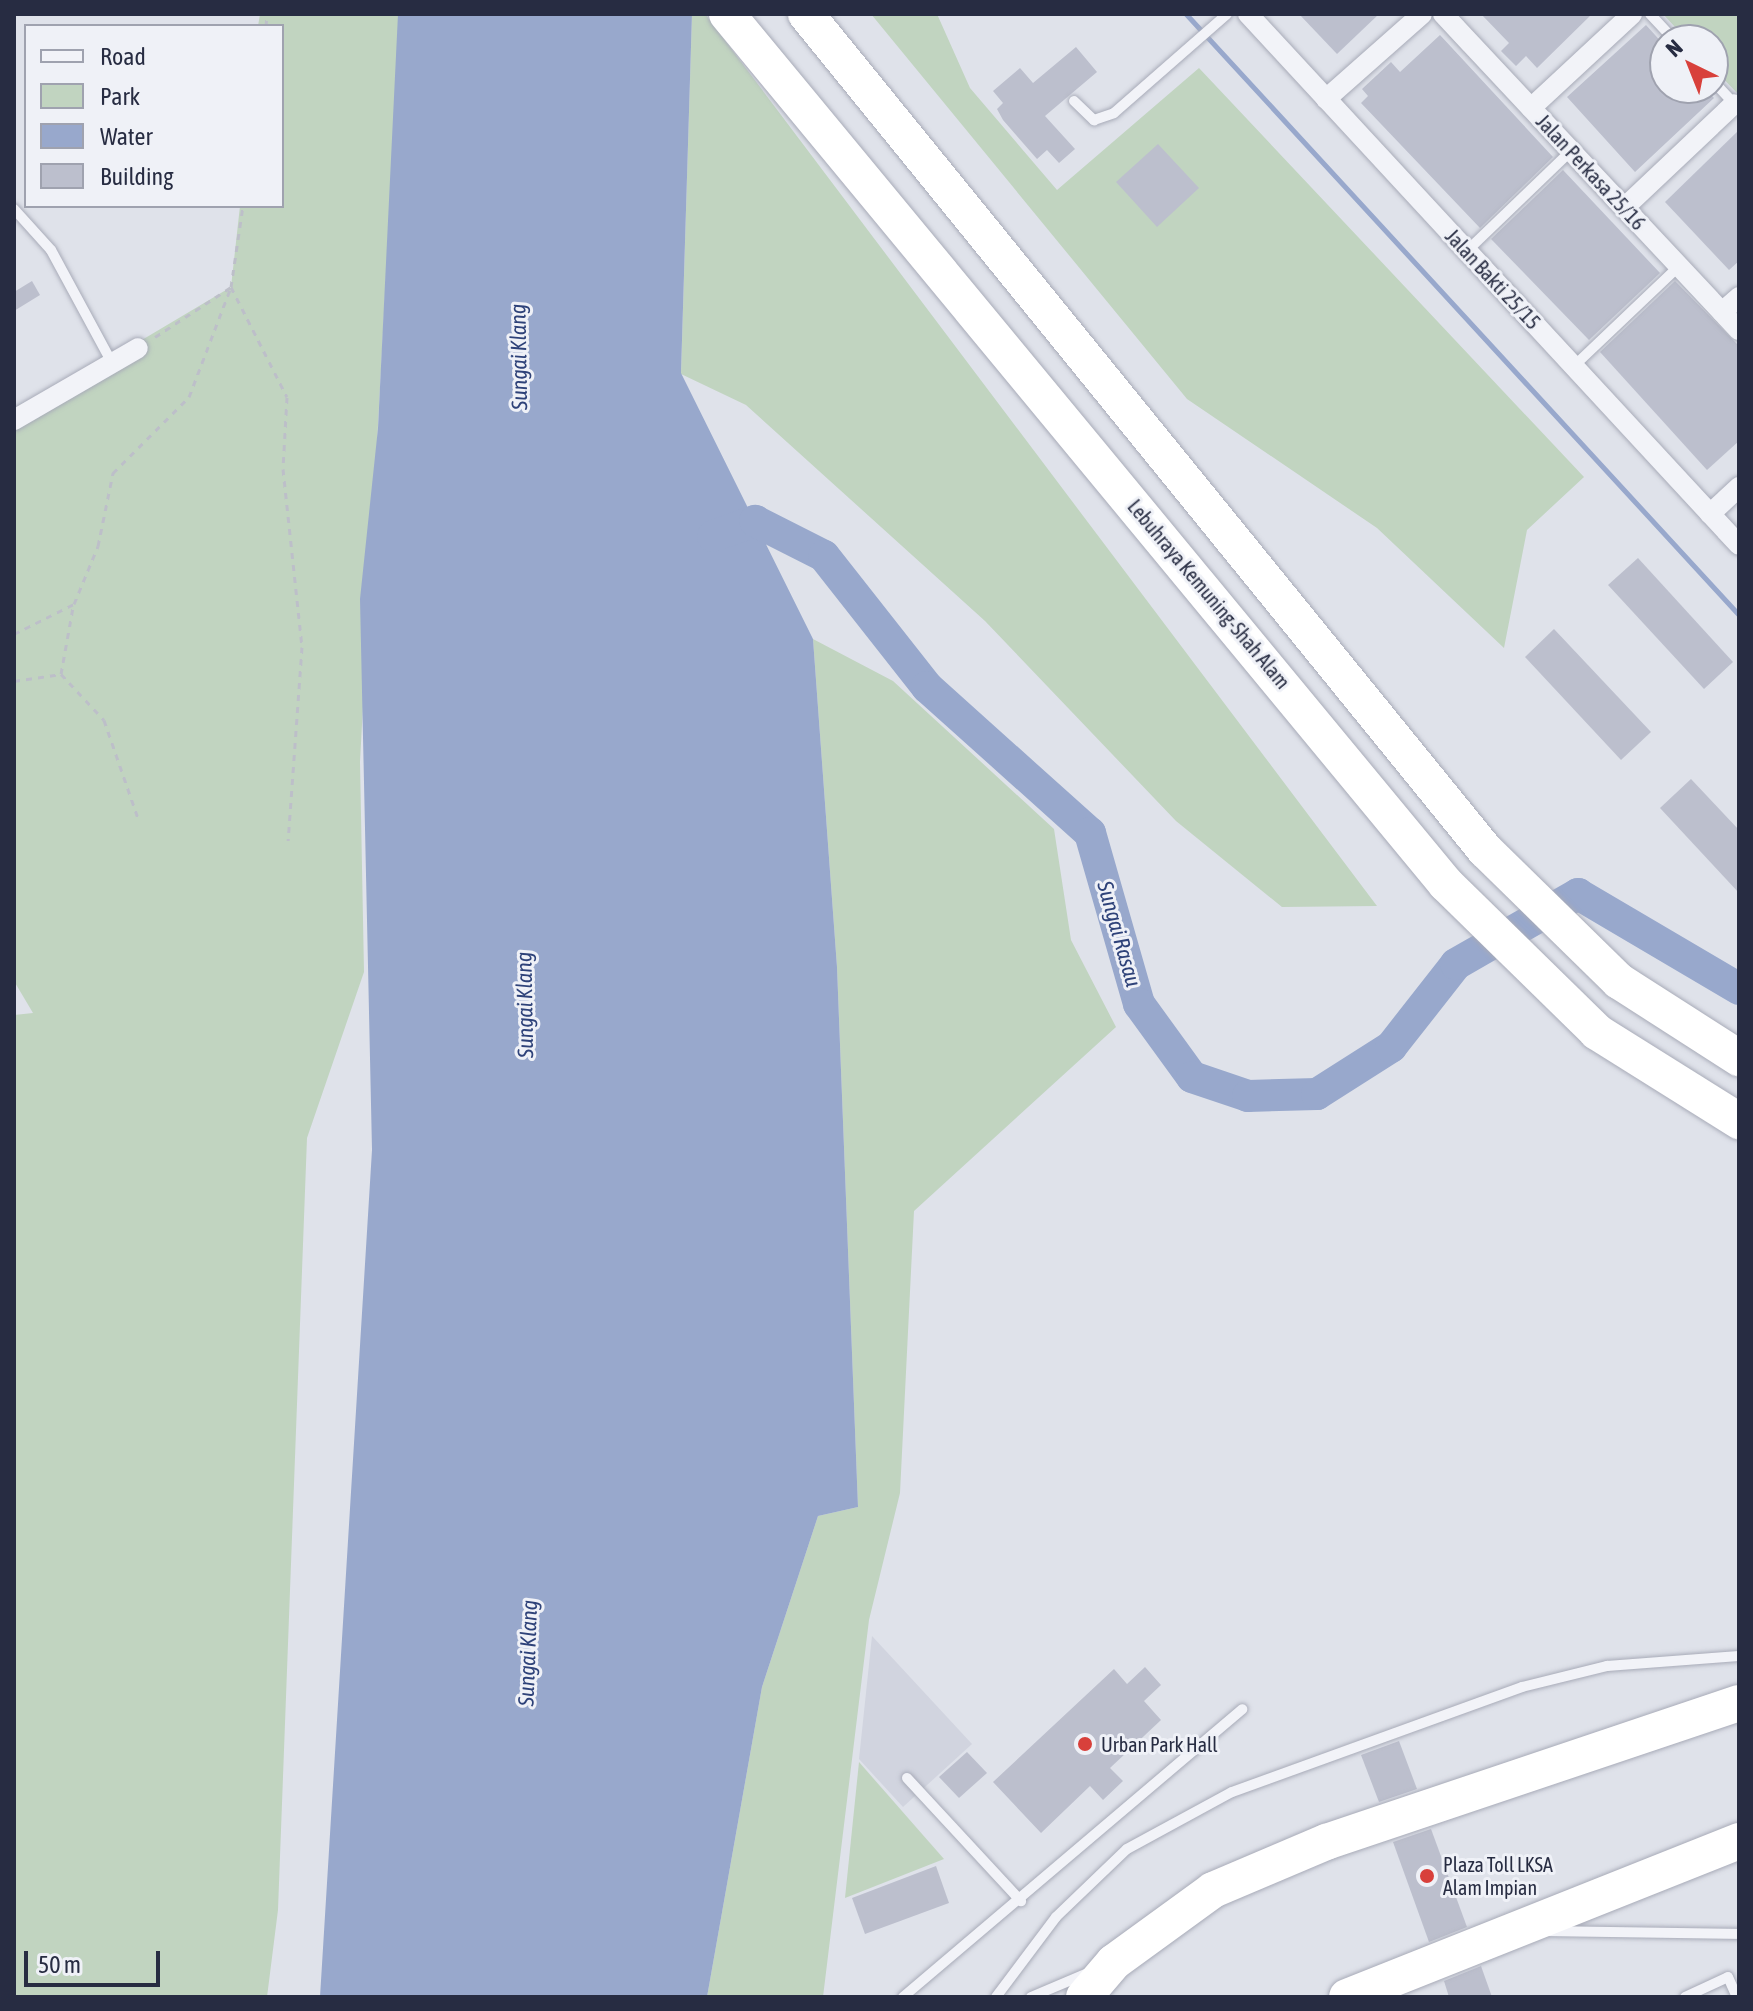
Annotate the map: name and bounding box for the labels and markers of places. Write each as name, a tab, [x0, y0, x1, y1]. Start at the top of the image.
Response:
place label: Urban Park Hall	[1101, 1732, 1218, 1756]
marker: Urban Park Hall	[1076, 1735, 1094, 1753]
place label: Plaza Toll LKSA Alam Impian	[1443, 1852, 1553, 1899]
marker: Plaza Toll LKSA Alam Impian	[1418, 1867, 1436, 1885]

